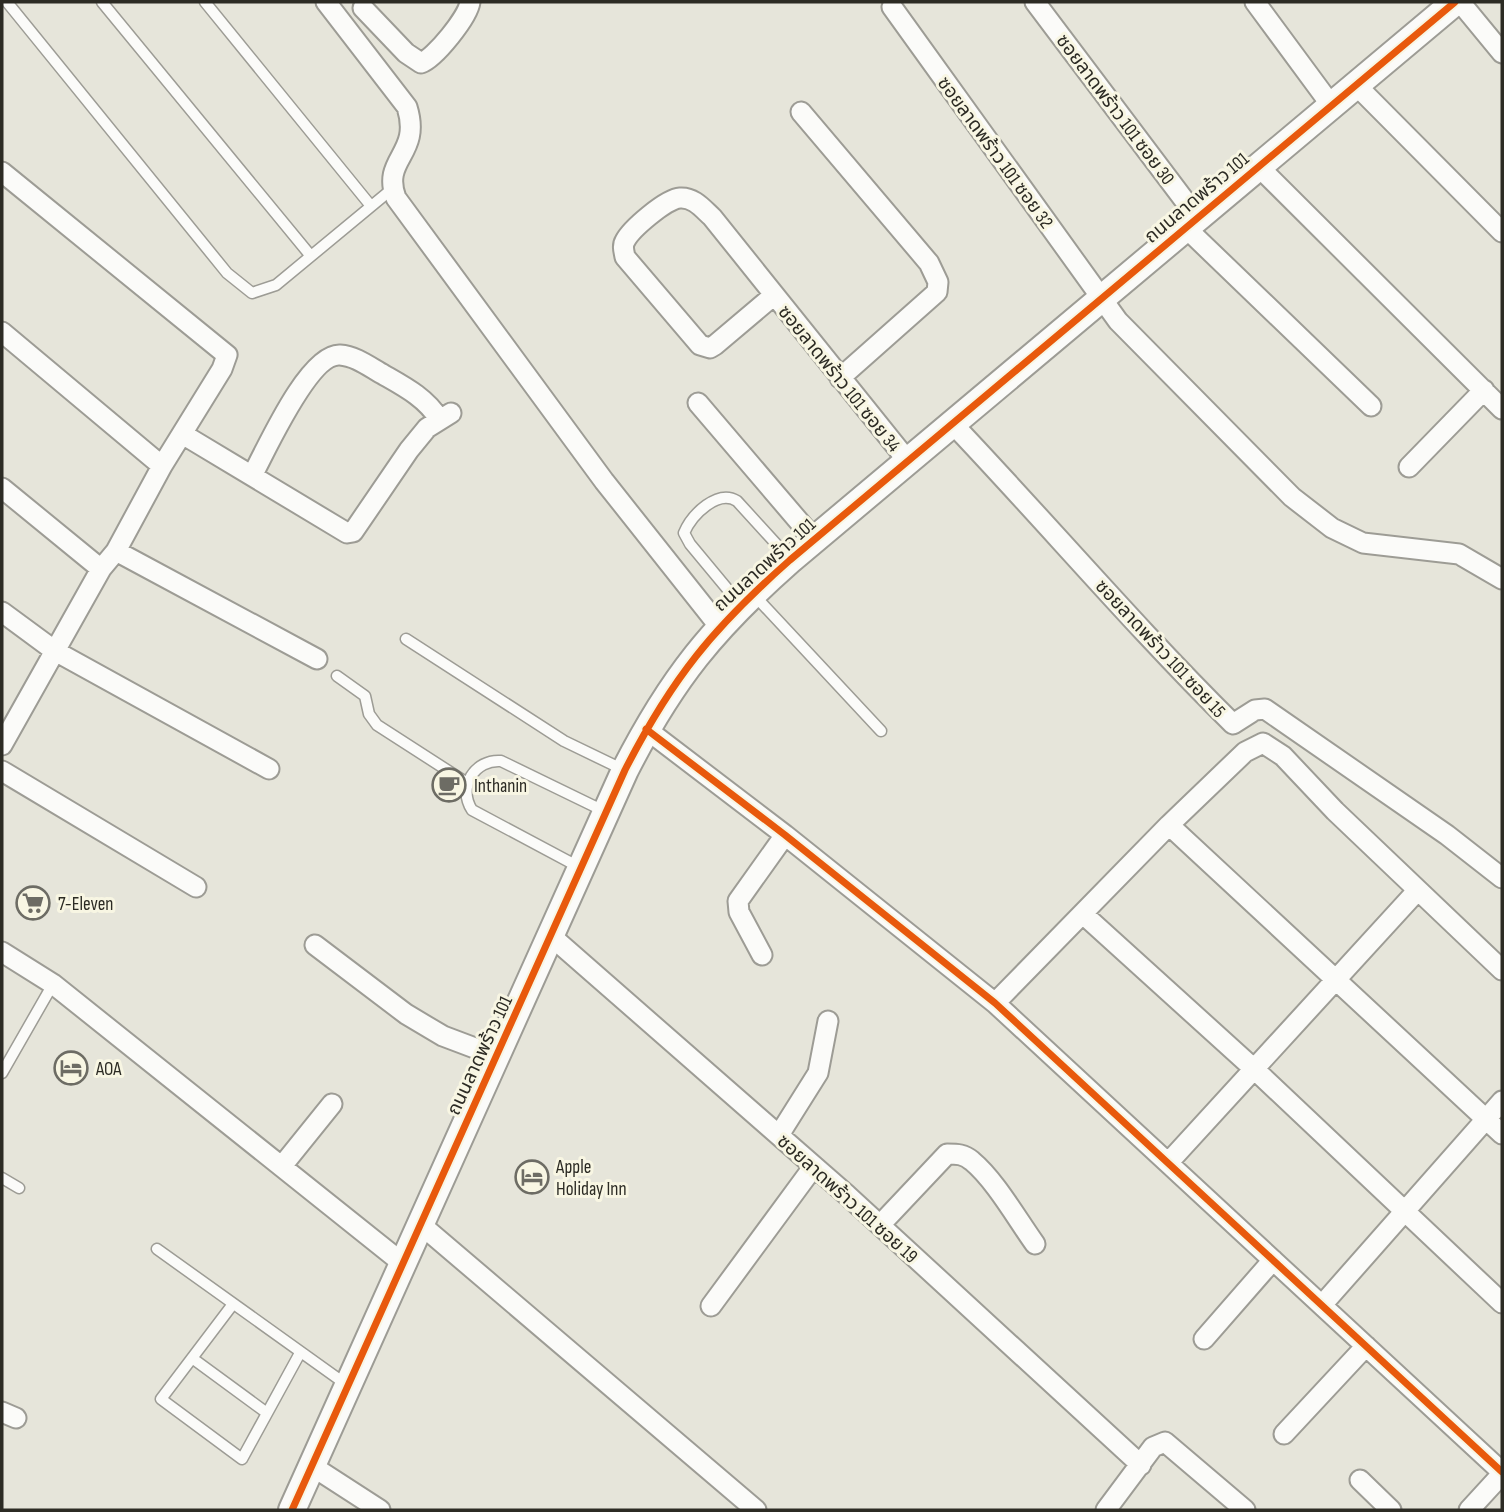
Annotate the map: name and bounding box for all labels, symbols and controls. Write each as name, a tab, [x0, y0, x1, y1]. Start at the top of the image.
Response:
street label: ซอยลาดพร้าว 101 ซอย 30	[1051, 29, 1180, 190]
street label: ซอยลาดพร้าว 101 ซอย 32	[932, 72, 1058, 233]
street label: ถนนลาดพร้าว 101	[1139, 147, 1254, 249]
street label: ซอยลาดพร้าว 101 ซอย 34	[773, 300, 906, 457]
street label: ถนนลาดพร้าว 101	[709, 512, 821, 617]
street label: ซอยลาดพร้าว 101 ซอย 15	[1090, 575, 1231, 723]
cafe icon: Inthanin	[430, 766, 468, 804]
place label: Inthanin	[474, 775, 527, 798]
supermarket icon: 7-Eleven	[14, 884, 52, 922]
place label: 7-Eleven	[58, 893, 113, 916]
street label: ถนนลาดพร้าว 101	[442, 991, 518, 1119]
hotel icon: AOA	[52, 1049, 90, 1087]
place label: AOA	[95, 1058, 122, 1081]
street label: ซอยลาดพร้าว 101 ซอย 19	[772, 1129, 923, 1268]
place label: Apple Holiday Inn	[555, 1156, 627, 1201]
hotel icon: Apple Holiday Inn	[513, 1158, 551, 1196]

